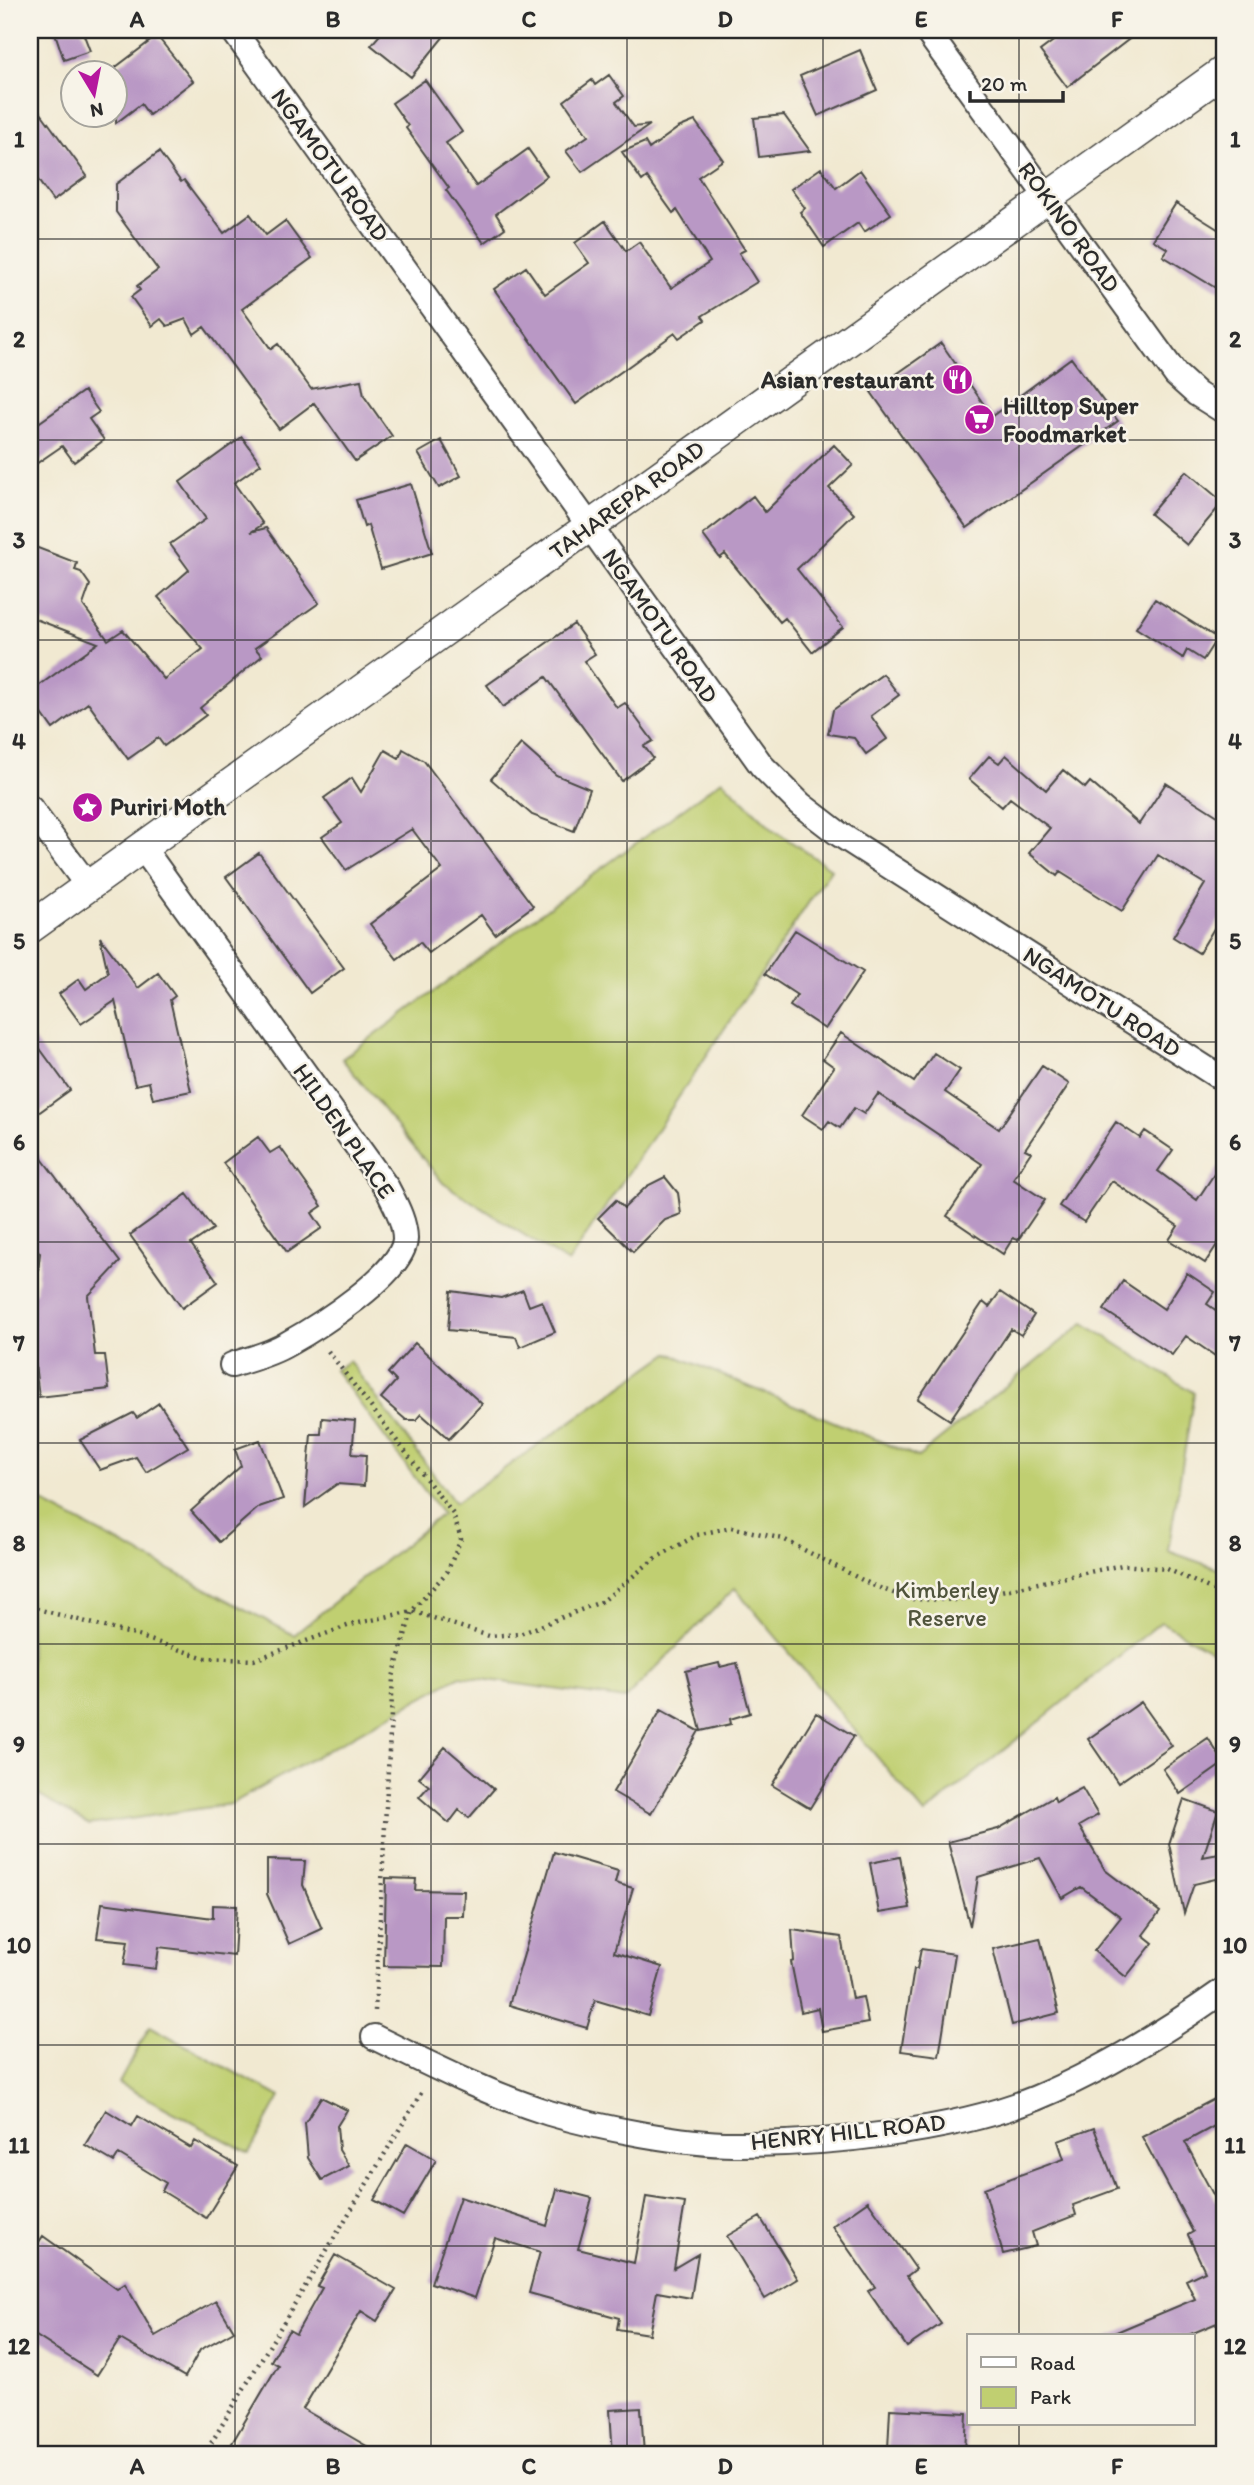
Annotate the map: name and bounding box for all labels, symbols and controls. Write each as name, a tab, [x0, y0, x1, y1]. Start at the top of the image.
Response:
text: A	[129, 5, 145, 33]
text: B	[326, 5, 341, 33]
text: C	[522, 5, 537, 33]
text: D	[717, 5, 733, 33]
text: E	[915, 5, 928, 33]
text: F	[1111, 5, 1124, 33]
north arrow	[60, 60, 130, 130]
scale bar	[970, 60, 1063, 104]
text: 20 m	[981, 71, 1028, 96]
street label: NGAMOTU ROAD	[265, 82, 396, 247]
text: N	[89, 98, 105, 123]
text: 1	[14, 125, 25, 153]
text: 1	[1230, 125, 1241, 153]
street label: ROKINO ROAD	[1012, 156, 1127, 298]
text: 2	[13, 325, 26, 353]
text: 2	[1229, 325, 1242, 353]
restaurant icon: Asian restaurant	[940, 363, 974, 397]
place label: Asian restaurant	[760, 365, 934, 394]
place label: Hilltop Super Foodmarket	[1003, 391, 1139, 448]
supermarket icon: Hilltop Super Foodmarket	[963, 403, 997, 437]
street label: TAHAREPA ROAD	[543, 434, 710, 566]
text: 3	[13, 526, 26, 554]
text: 3	[1229, 526, 1242, 554]
street label: NGAMOTU ROAD	[596, 543, 725, 709]
text: 4	[12, 727, 26, 755]
text: 4	[1228, 727, 1242, 755]
place icon: Puriri Moth	[70, 790, 104, 824]
place label: Puriri Moth	[110, 792, 227, 821]
text: 5	[13, 927, 25, 955]
text: 5	[1229, 927, 1241, 955]
street label: NGAMOTU ROAD	[1018, 940, 1187, 1063]
street label: HILDEN PLACE	[287, 1057, 402, 1204]
text: 6	[13, 1128, 25, 1156]
text: 6	[1229, 1128, 1241, 1156]
text: 7	[12, 1329, 25, 1357]
text: 7	[1228, 1329, 1241, 1357]
text: 8	[13, 1529, 26, 1557]
text: 8	[1229, 1529, 1242, 1557]
park label: Kimberley Reserve	[895, 1575, 999, 1632]
text: 9	[13, 1730, 25, 1758]
text: 9	[1229, 1730, 1241, 1758]
text: 10	[7, 1931, 31, 1959]
text: 10	[1223, 1931, 1247, 1959]
street label: HENRY HILL ROAD	[749, 2107, 947, 2156]
text: 11	[8, 2131, 30, 2159]
text: 11	[1224, 2131, 1246, 2159]
text: 12	[8, 2332, 31, 2360]
text: 12	[1224, 2332, 1247, 2360]
legend	[967, 2334, 1194, 2426]
text: Road	[1030, 2350, 1076, 2375]
text: Park	[1030, 2384, 1072, 2409]
text: A	[129, 2452, 145, 2480]
text: B	[326, 2452, 341, 2480]
text: C	[522, 2452, 537, 2480]
text: D	[717, 2452, 733, 2480]
text: E	[915, 2452, 928, 2480]
text: F	[1111, 2452, 1124, 2480]

